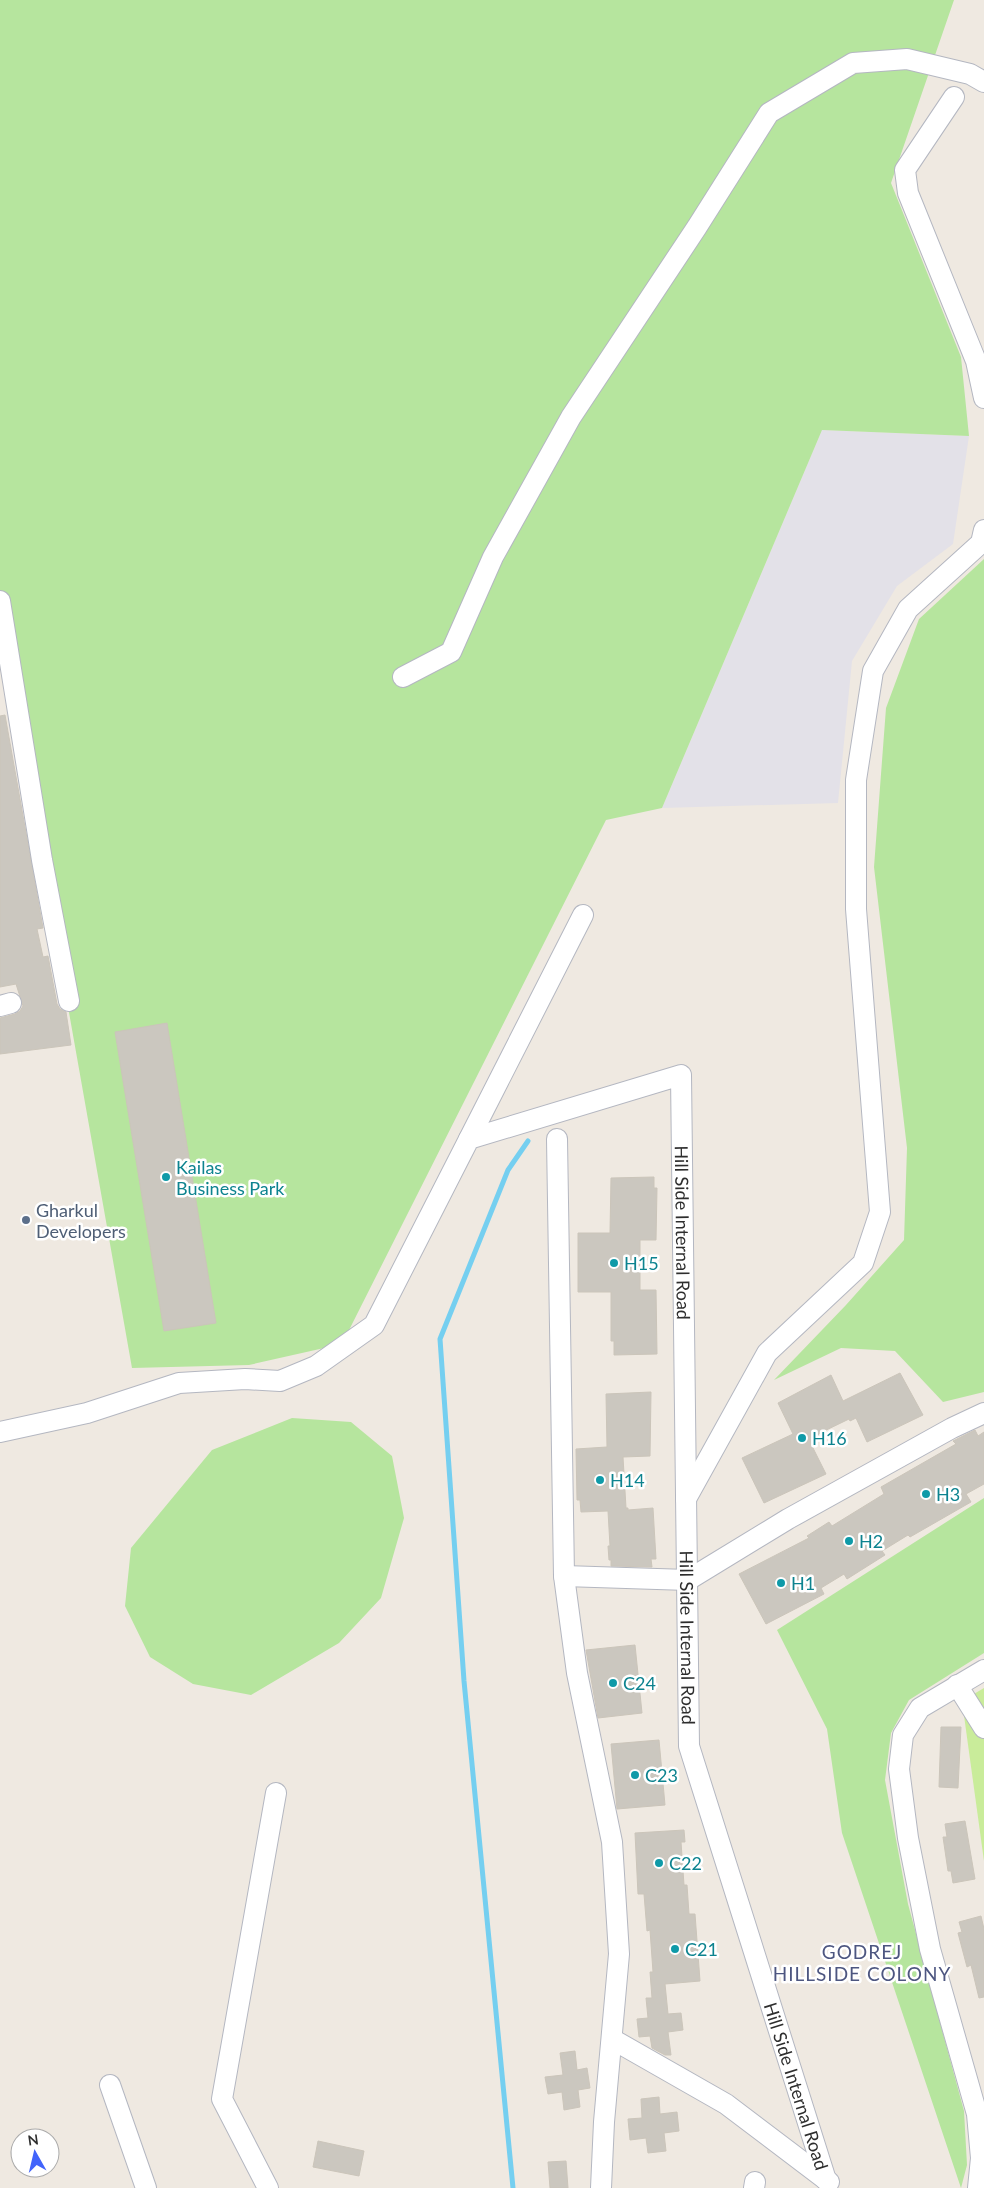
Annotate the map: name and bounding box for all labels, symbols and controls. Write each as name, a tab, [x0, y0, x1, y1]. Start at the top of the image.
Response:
street label: Hill Side Internal Road	[671, 1145, 695, 1320]
place label: Kailas Business Park	[176, 1156, 285, 1199]
marker: Kailas Business Park	[160, 1171, 172, 1183]
place label: Gharkul Developers	[36, 1199, 126, 1242]
marker: Gharkul Developers	[20, 1214, 32, 1226]
place label: H15	[624, 1252, 659, 1274]
marker: H15	[608, 1257, 620, 1269]
place label: H16	[812, 1427, 847, 1449]
marker: H16	[796, 1432, 808, 1444]
place label: H14	[610, 1469, 645, 1491]
marker: H14	[594, 1474, 606, 1486]
place label: H3	[936, 1483, 960, 1505]
marker: H3	[920, 1488, 932, 1500]
place label: H2	[859, 1530, 883, 1552]
marker: H2	[843, 1535, 855, 1547]
street label: Hill Side Internal Road	[676, 1550, 700, 1725]
place label: H1	[791, 1572, 815, 1594]
marker: H1	[775, 1577, 787, 1589]
place label: C24	[623, 1672, 656, 1694]
marker: C24	[607, 1677, 619, 1689]
place label: C23	[645, 1764, 678, 1786]
marker: C23	[629, 1769, 641, 1781]
place label: C22	[669, 1852, 702, 1874]
marker: C22	[653, 1857, 665, 1869]
place label: C21	[685, 1938, 718, 1960]
district label: GODREJ HILLSIDE COLONY	[773, 1940, 951, 1985]
marker: C21	[669, 1943, 681, 1955]
street label: Hill Side Internal Road	[760, 2000, 833, 2173]
north arrow	[10, 2128, 60, 2178]
text: N	[27, 2130, 40, 2149]

